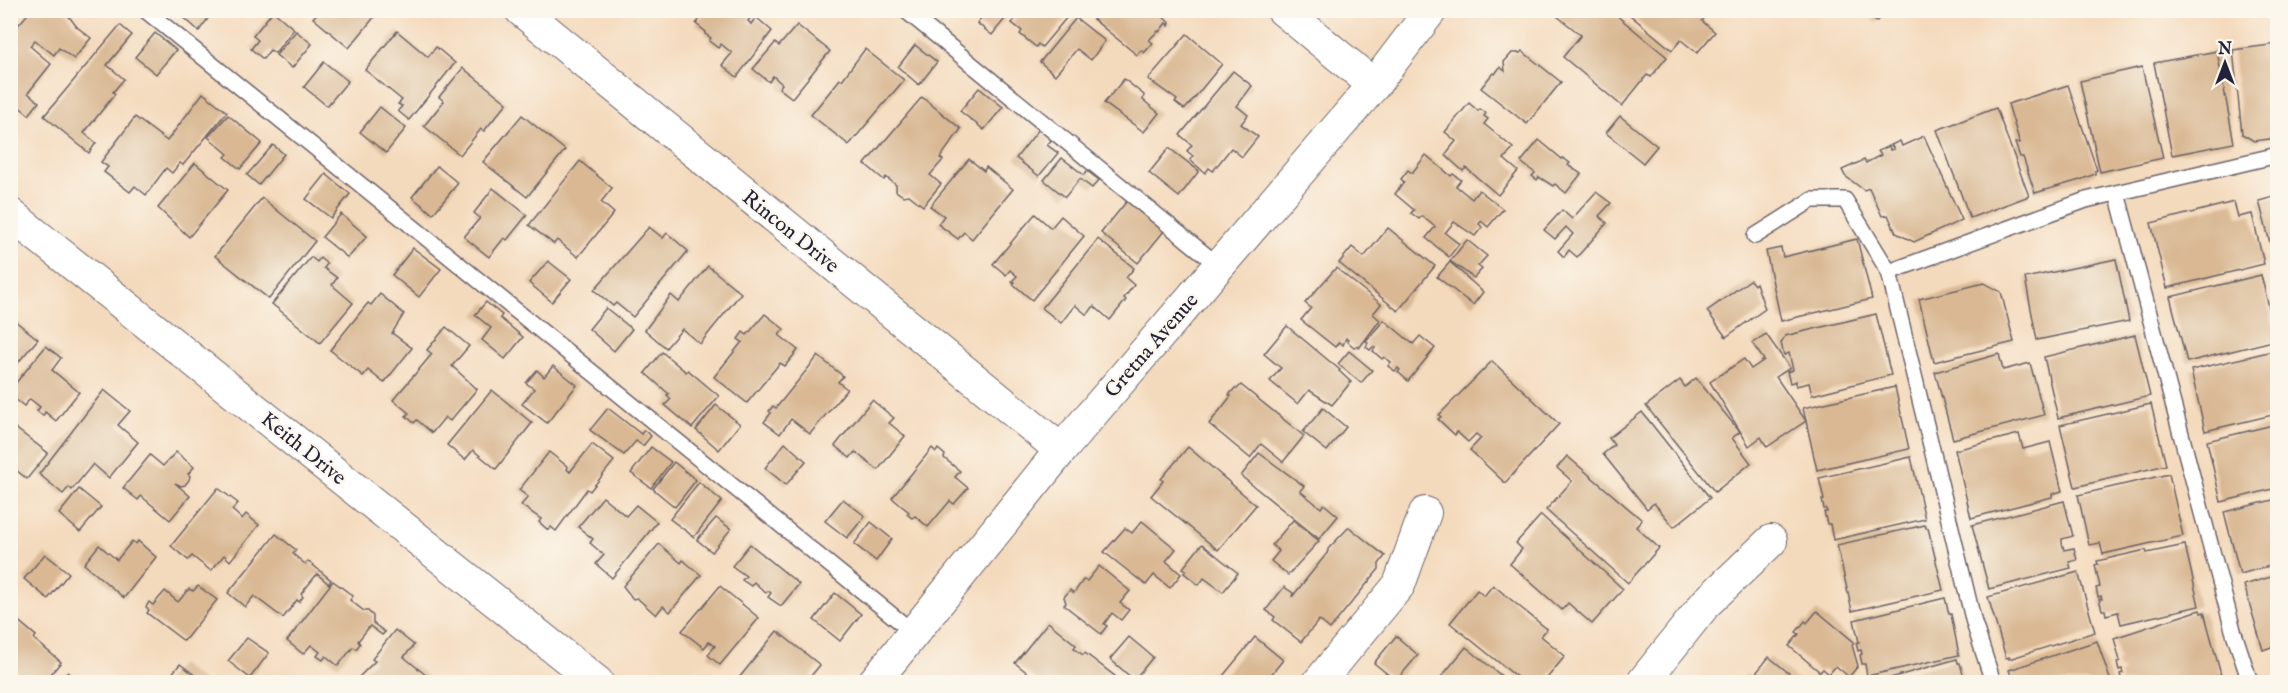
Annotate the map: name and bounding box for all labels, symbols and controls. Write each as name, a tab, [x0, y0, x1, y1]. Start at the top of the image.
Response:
north arrow	[2195, 33, 2255, 93]
text: N	[2217, 40, 2232, 60]
street label: Rincon Drive	[736, 185, 845, 280]
street label: Gretna Avenue	[1099, 288, 1205, 404]
street label: Keith Drive	[255, 406, 352, 492]

